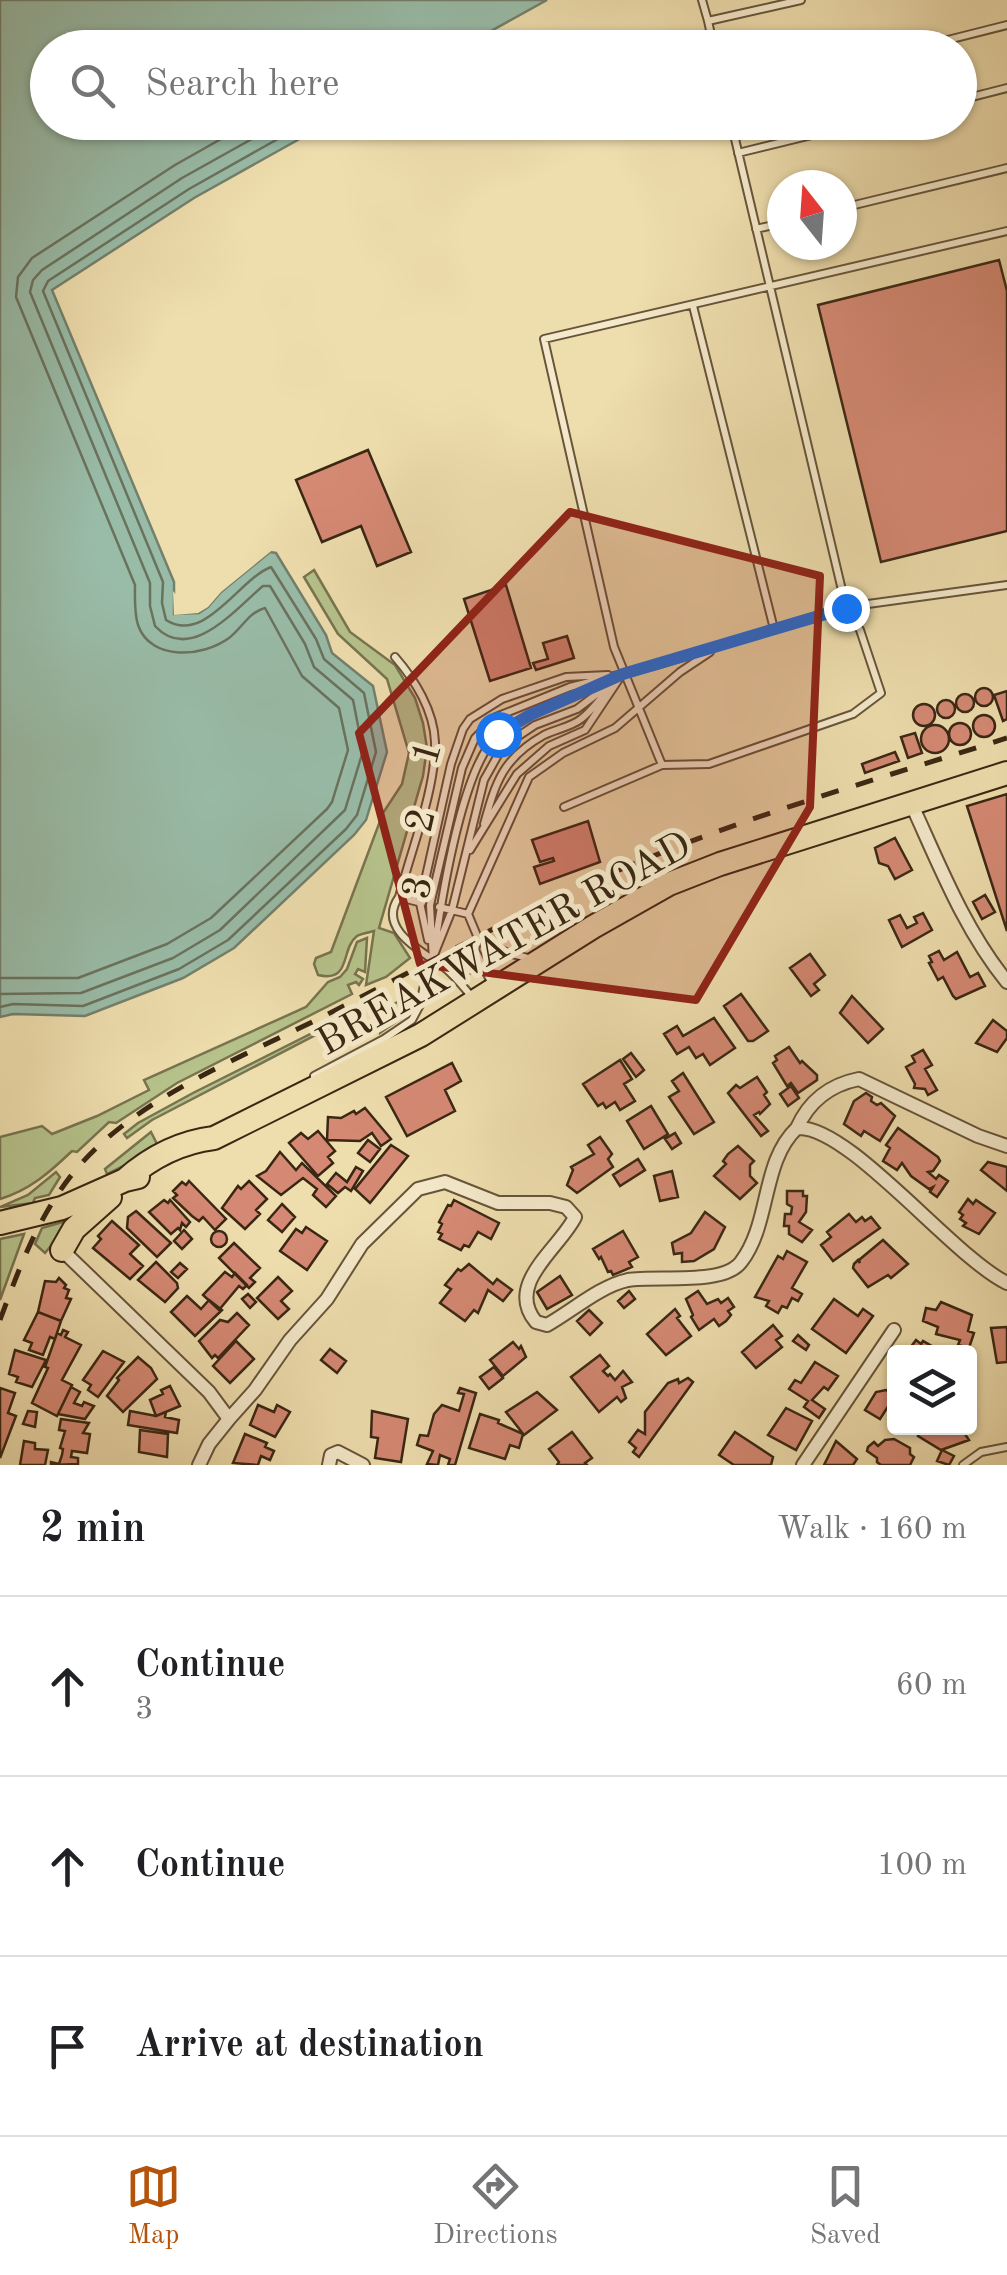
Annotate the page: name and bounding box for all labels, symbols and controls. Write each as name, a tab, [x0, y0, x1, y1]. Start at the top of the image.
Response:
search box	[30, 30, 977, 140]
icon: search	[65, 58, 120, 113]
text: Search here	[145, 66, 340, 104]
north arrow	[767, 170, 857, 260]
route end	[824, 586, 870, 632]
route start	[476, 712, 522, 758]
street label: 1	[406, 736, 451, 770]
street label: 2	[401, 805, 445, 837]
street label: BREAKWATER ROAD	[311, 826, 699, 1065]
street label: 3	[398, 872, 442, 903]
map controls	[887, 1345, 977, 1435]
button: layers	[887, 1345, 977, 1435]
text: 2 min	[40, 1509, 146, 1551]
text: Walk · 160 m	[777, 1514, 967, 1546]
text: Continue	[135, 1647, 285, 1685]
icon: ahead	[40, 1659, 95, 1714]
text: 60 m	[896, 1670, 967, 1702]
text: 3	[135, 1694, 154, 1726]
icon: ahead	[40, 1839, 95, 1894]
text: Continue	[135, 1847, 285, 1885]
text: 100 m	[877, 1850, 967, 1882]
icon: arrive	[40, 2019, 95, 2074]
text: Arrive at destination	[135, 2027, 484, 2065]
tab: Map	[126, 2159, 181, 2254]
tab: Directions	[433, 2159, 558, 2254]
tab: Saved	[810, 2159, 881, 2254]

